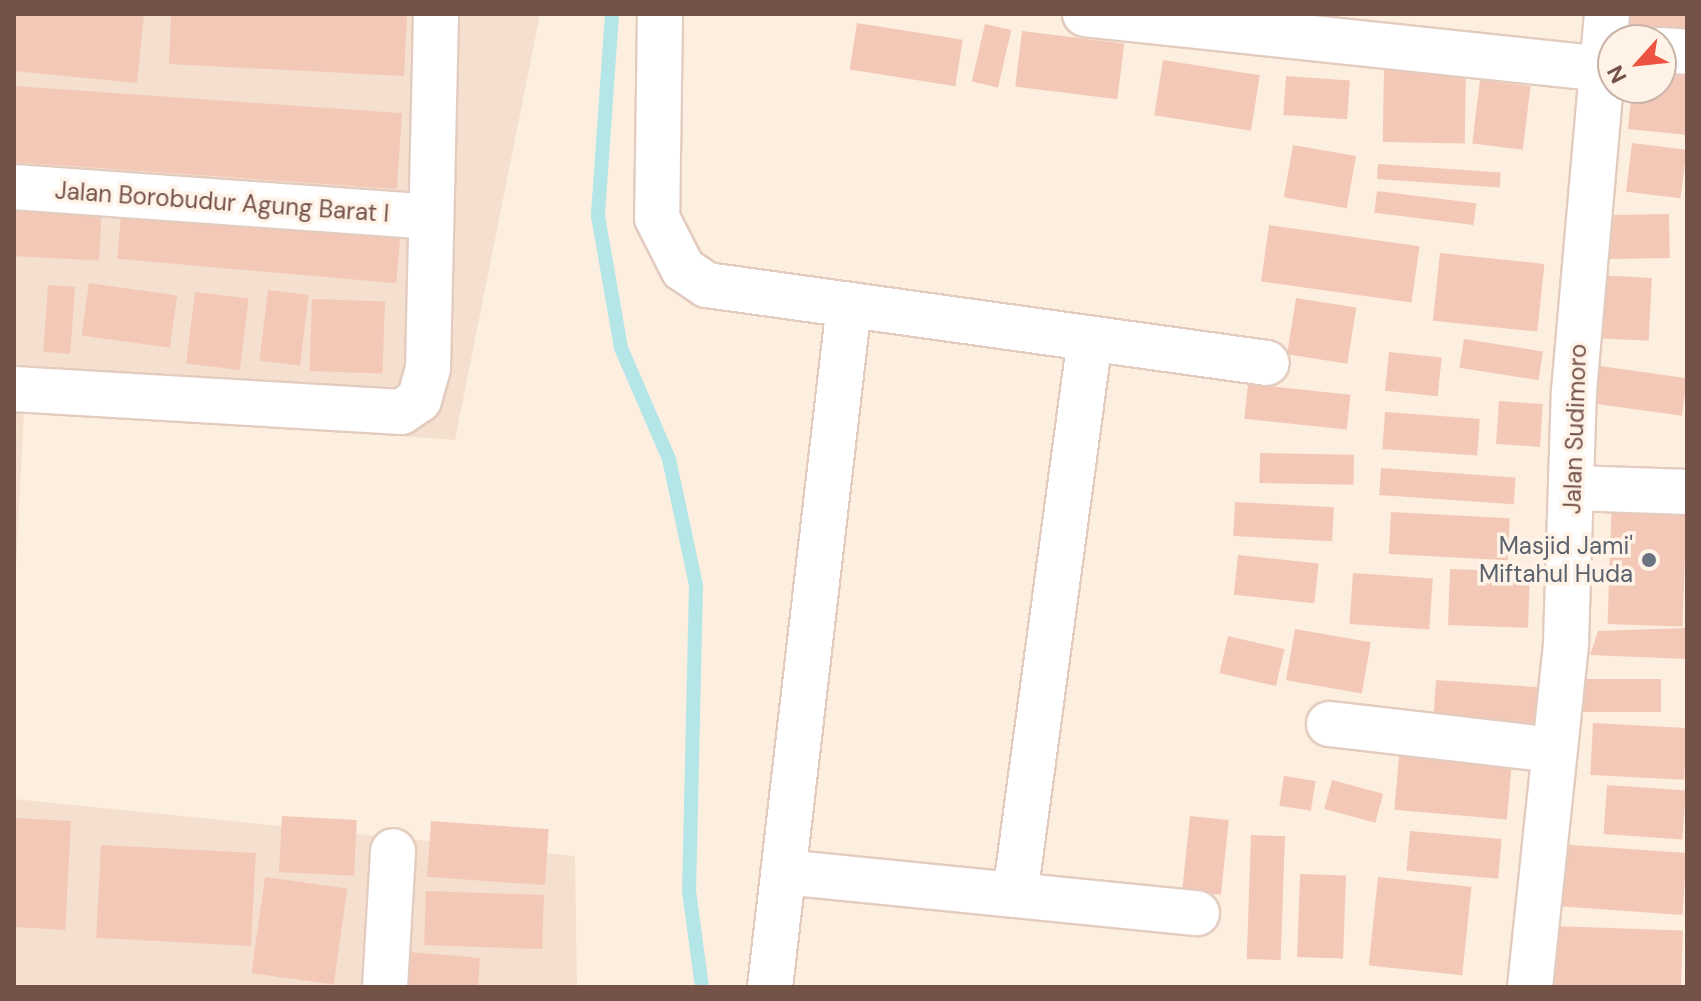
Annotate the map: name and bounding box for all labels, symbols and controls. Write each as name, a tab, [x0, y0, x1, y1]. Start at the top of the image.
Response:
north arrow	[1597, 24, 1677, 104]
text: N	[1600, 60, 1634, 88]
street label: Jalan Borobudur Agung Barat I	[54, 176, 390, 228]
street label: Jalan Sudimoro	[1558, 343, 1592, 515]
place label: Masjid Jami' Miftahul Huda	[1479, 532, 1633, 588]
marker: Masjid Jami' Miftahul Huda	[1640, 551, 1658, 569]

